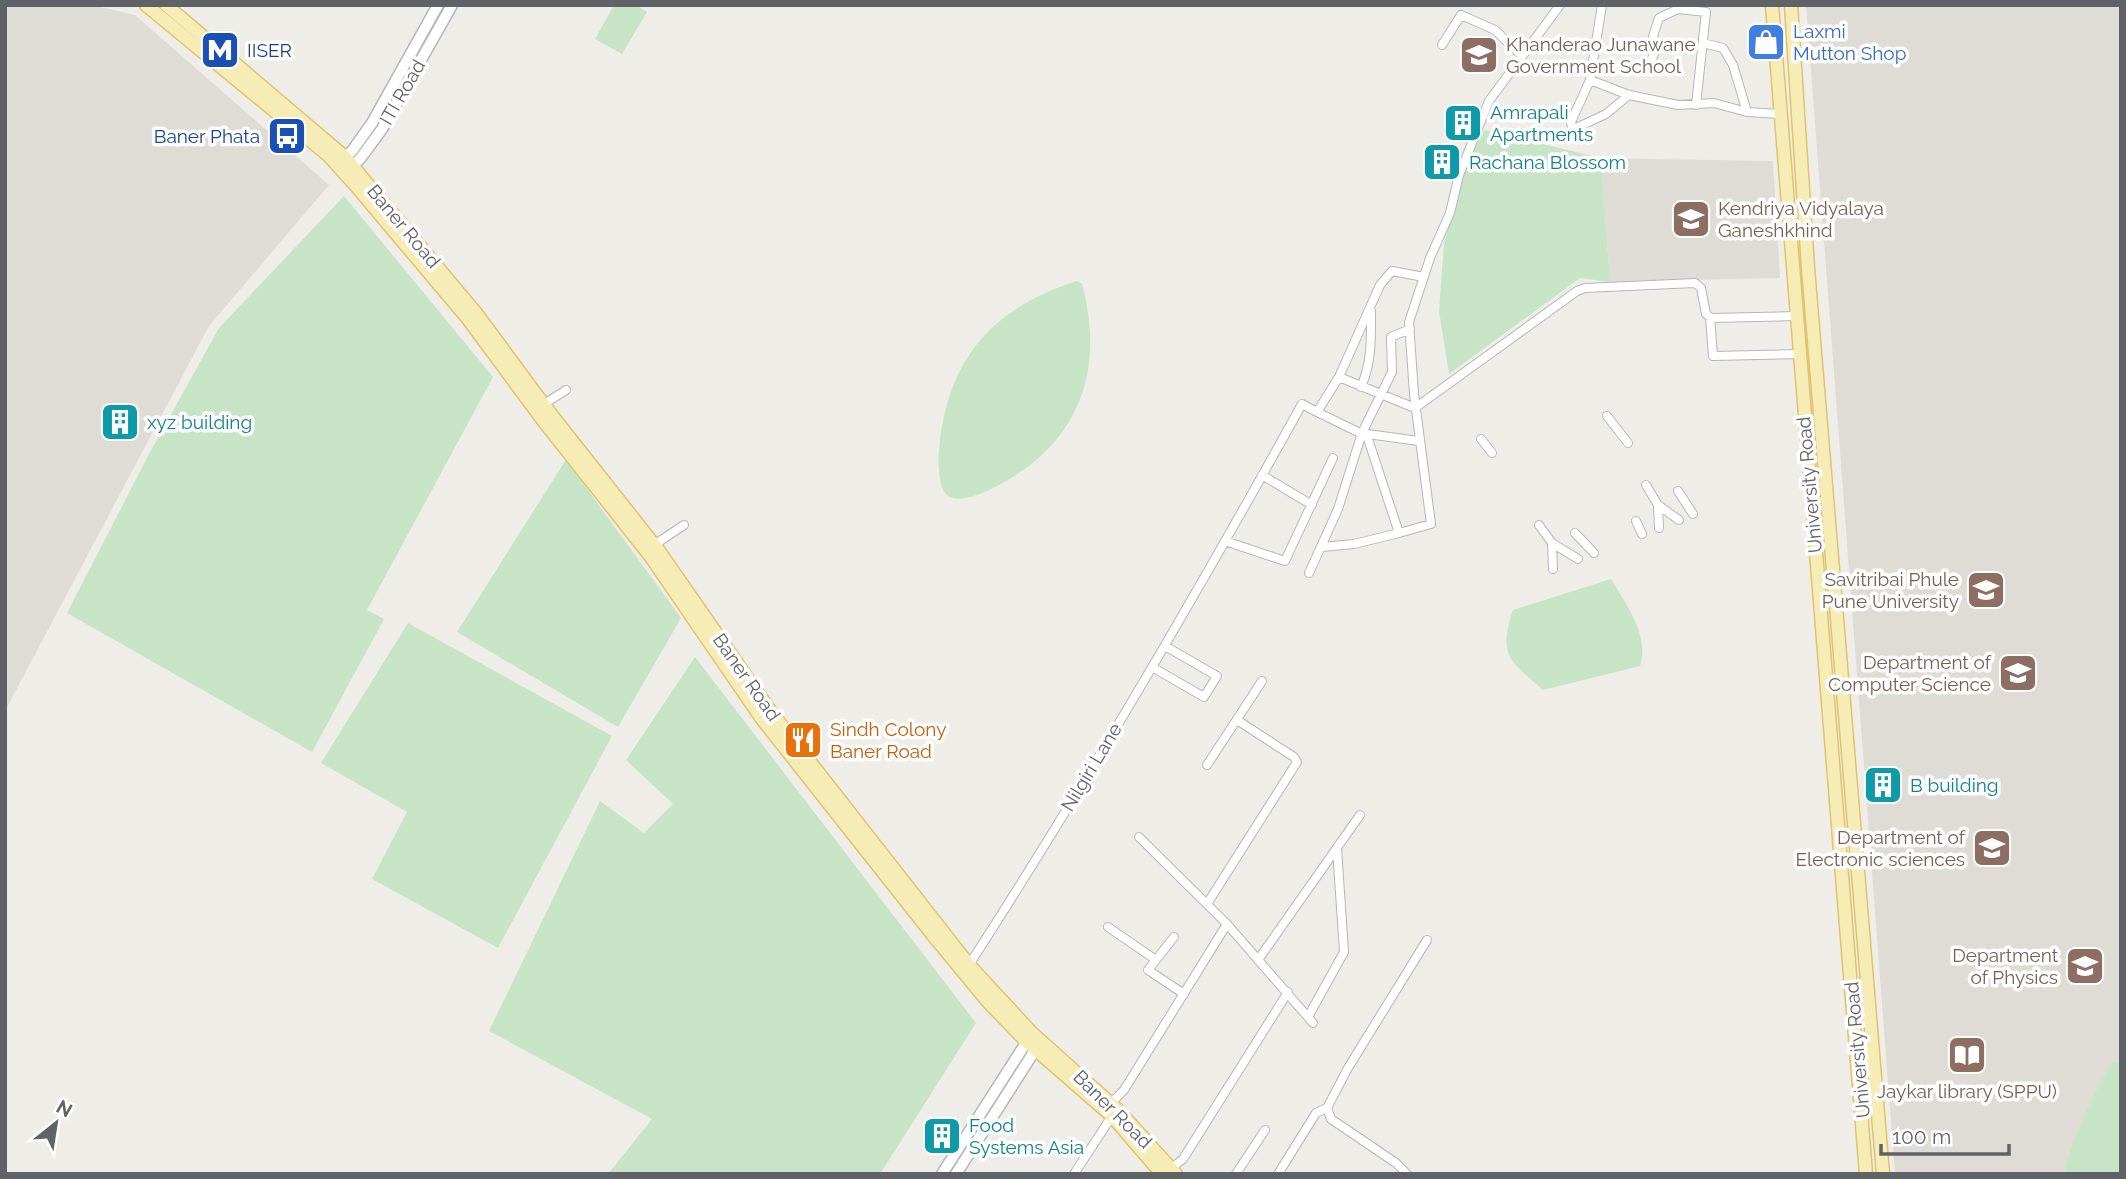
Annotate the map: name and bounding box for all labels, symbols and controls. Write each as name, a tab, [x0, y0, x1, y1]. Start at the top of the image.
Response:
place label: Laxmi Mutton Shop	[1793, 20, 1906, 64]
shop icon: Laxmi Mutton Shop	[1745, 21, 1787, 63]
metro station icon: IISER	[199, 29, 241, 71]
place label: Khanderao Junawane Government School	[1506, 33, 1696, 77]
school or university icon: Khanderao Junawane Government School	[1458, 34, 1500, 76]
place label: IISER	[247, 39, 292, 61]
street label: ITI Road	[375, 56, 429, 128]
place label: Amrapali Apartments	[1490, 101, 1593, 145]
building icon: Amrapali Apartments	[1442, 102, 1484, 144]
bus stop icon: Baner Phata	[266, 115, 308, 157]
place label: Baner Phata	[154, 125, 260, 147]
building icon: Rachana Blossom	[1421, 141, 1463, 183]
place label: Rachana Blossom	[1469, 151, 1626, 173]
street label: Baner Road	[363, 180, 445, 272]
place label: Kendriya Vidyalaya Ganeshkhind	[1718, 197, 1884, 241]
school or university icon: Kendriya Vidyalaya Ganeshkhind	[1670, 198, 1712, 240]
building icon: xyz building	[99, 401, 141, 443]
place label: xyz building	[147, 411, 252, 433]
street label: University Road	[1792, 416, 1826, 554]
place label: Savitribai Phule Pune University	[1822, 568, 1959, 612]
school or university icon: Savitribai Phule Pune University	[1965, 569, 2007, 611]
street label: Baner Road	[709, 629, 785, 725]
place label: Department of Computer Science	[1828, 651, 1992, 695]
school or university icon: Department of Computer Science	[1997, 652, 2039, 694]
place label: Sindh Colony Baner Road	[830, 718, 946, 762]
restaurant icon: Sindh Colony Baner Road	[782, 719, 824, 761]
street label: Nilgiri Lane	[1056, 719, 1126, 815]
building icon: B building	[1862, 764, 1904, 806]
place label: B building	[1910, 774, 1999, 796]
place label: Department of Electronic sciences	[1796, 826, 1966, 870]
school or university icon: Department of Electronic sciences	[1971, 827, 2013, 869]
place label: Department of Physics	[1952, 944, 2059, 988]
school or university icon: Department of Physics	[2064, 945, 2106, 987]
street label: University Road	[1840, 981, 1874, 1119]
library icon: Jaykar library (SPPU)	[1946, 1034, 1988, 1076]
street label: Baner Road	[1069, 1065, 1157, 1153]
place label: Jaykar library (SPPU)	[1877, 1080, 2057, 1102]
north arrow	[21, 1088, 91, 1158]
text: N	[53, 1095, 76, 1121]
scale bar	[1881, 1112, 2009, 1156]
place label: Food Systems Asia	[969, 1114, 1084, 1158]
building icon: Food Systems Asia	[921, 1115, 963, 1157]
text: 100 m	[1892, 1124, 1951, 1149]

